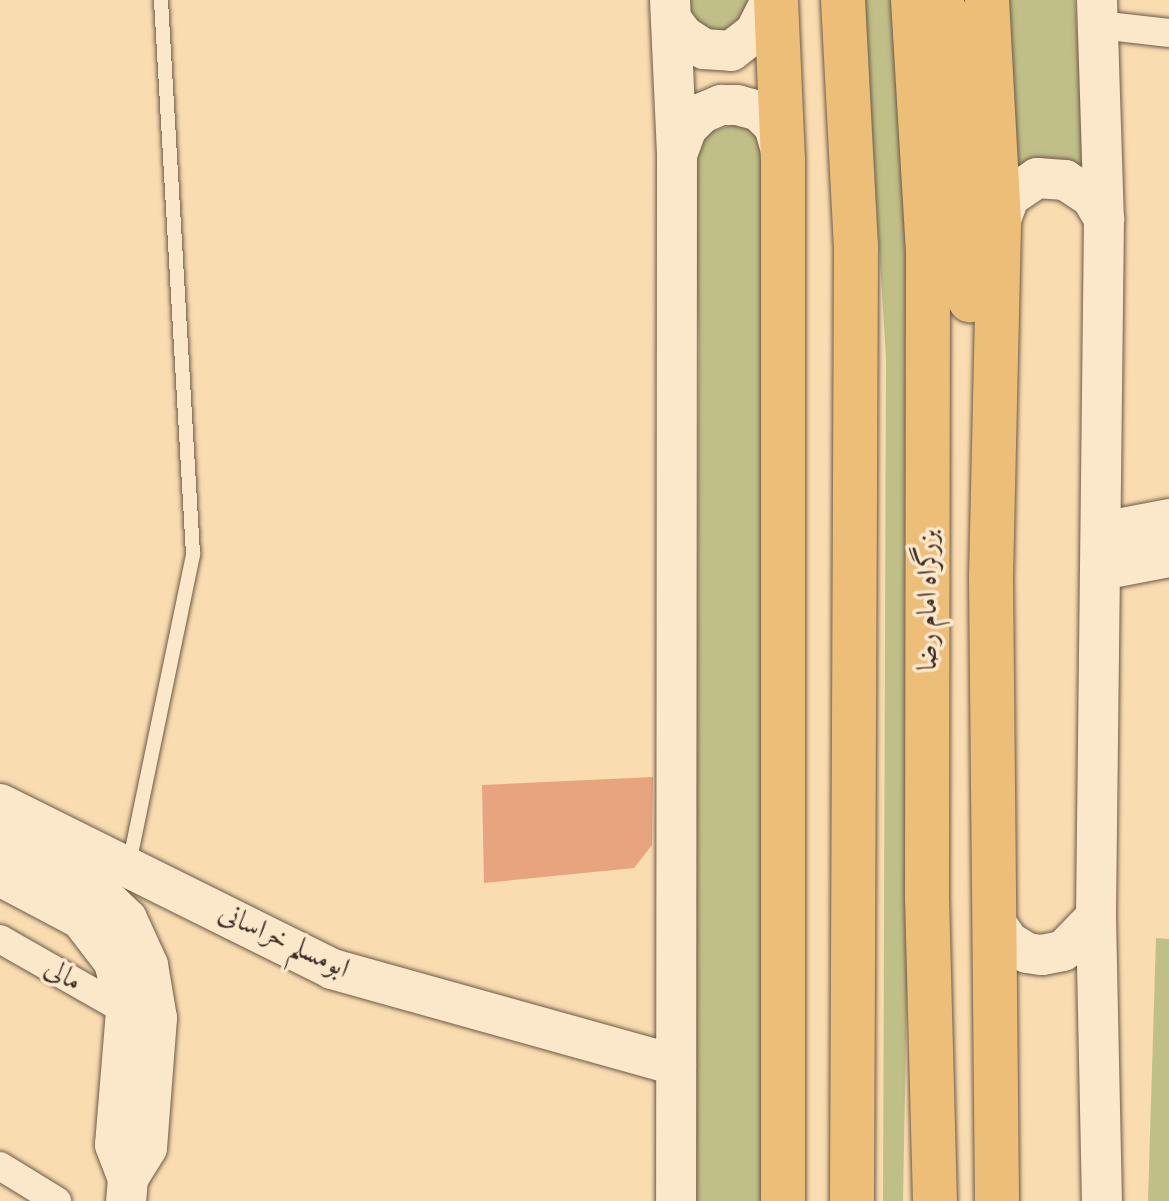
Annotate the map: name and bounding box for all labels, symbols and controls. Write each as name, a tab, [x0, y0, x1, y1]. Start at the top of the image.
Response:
street label: بزرگراه امام رضا	[911, 530, 945, 670]
street label: ابومسلم خراسانی	[213, 896, 355, 986]
street label: مالی	[38, 951, 88, 999]

